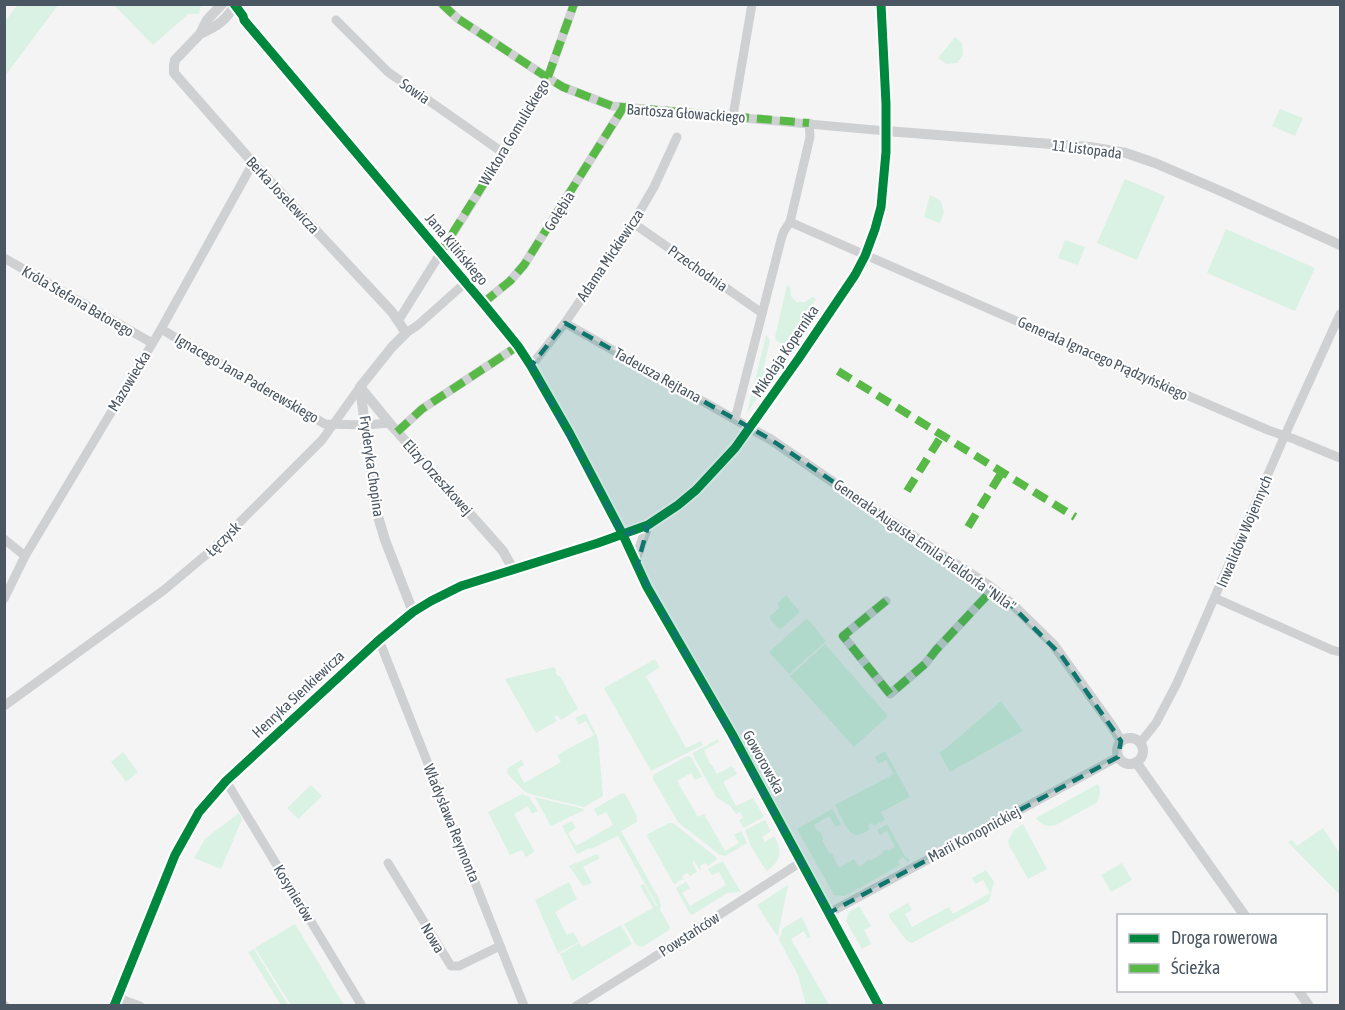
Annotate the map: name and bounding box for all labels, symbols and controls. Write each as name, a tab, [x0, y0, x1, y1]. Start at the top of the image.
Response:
street label: Sowia	[397, 75, 433, 107]
street label: Wiktora Gomulickiego	[476, 76, 552, 188]
street label: Bartosza Głowackiego	[626, 100, 746, 126]
street label: 11 Listopada	[1051, 136, 1123, 162]
street label: Berka Joselewicza	[243, 153, 323, 237]
street label: Gołębia	[540, 188, 578, 234]
street label: Adama Mickiewicza	[573, 206, 647, 304]
street label: Jana Kilińskiego	[422, 210, 492, 288]
street label: Przechodnia	[665, 241, 731, 295]
street label: Króla Stefana Batorego	[19, 262, 137, 340]
street label: Mikołaja Kopernika	[748, 302, 822, 400]
street label: Generała Ignacego Prądzyńskiego	[1015, 313, 1191, 403]
street label: Ignacego Jana Paderewskiego	[172, 330, 322, 426]
street label: Tadeusza Rejtana	[612, 344, 704, 406]
street label: Mazowiecka	[104, 348, 154, 414]
street label: Fryderyka Chopina	[356, 414, 388, 518]
street label: Elizy Orzeszkowej	[400, 436, 476, 518]
street label: Inwalidów Wojennych	[1213, 472, 1275, 590]
street label: Generała Augusta Emila Fieldorfa "Nila"	[831, 475, 1019, 615]
street label: Łęczysk	[202, 518, 244, 560]
street label: Henryka Sienkiewicza	[249, 647, 347, 741]
street label: Goworowska	[740, 727, 788, 797]
street label: Władysława Reymonta	[421, 761, 483, 885]
street label: Marii Konopnickiej	[925, 803, 1023, 865]
street label: Kosynierów	[270, 861, 318, 925]
street label: Powstańców	[656, 908, 722, 960]
legend	[1117, 914, 1327, 992]
street label: Nowa	[418, 920, 448, 956]
text: Droga rowerowa	[1171, 927, 1278, 948]
text: Ścieżka	[1171, 957, 1220, 978]

